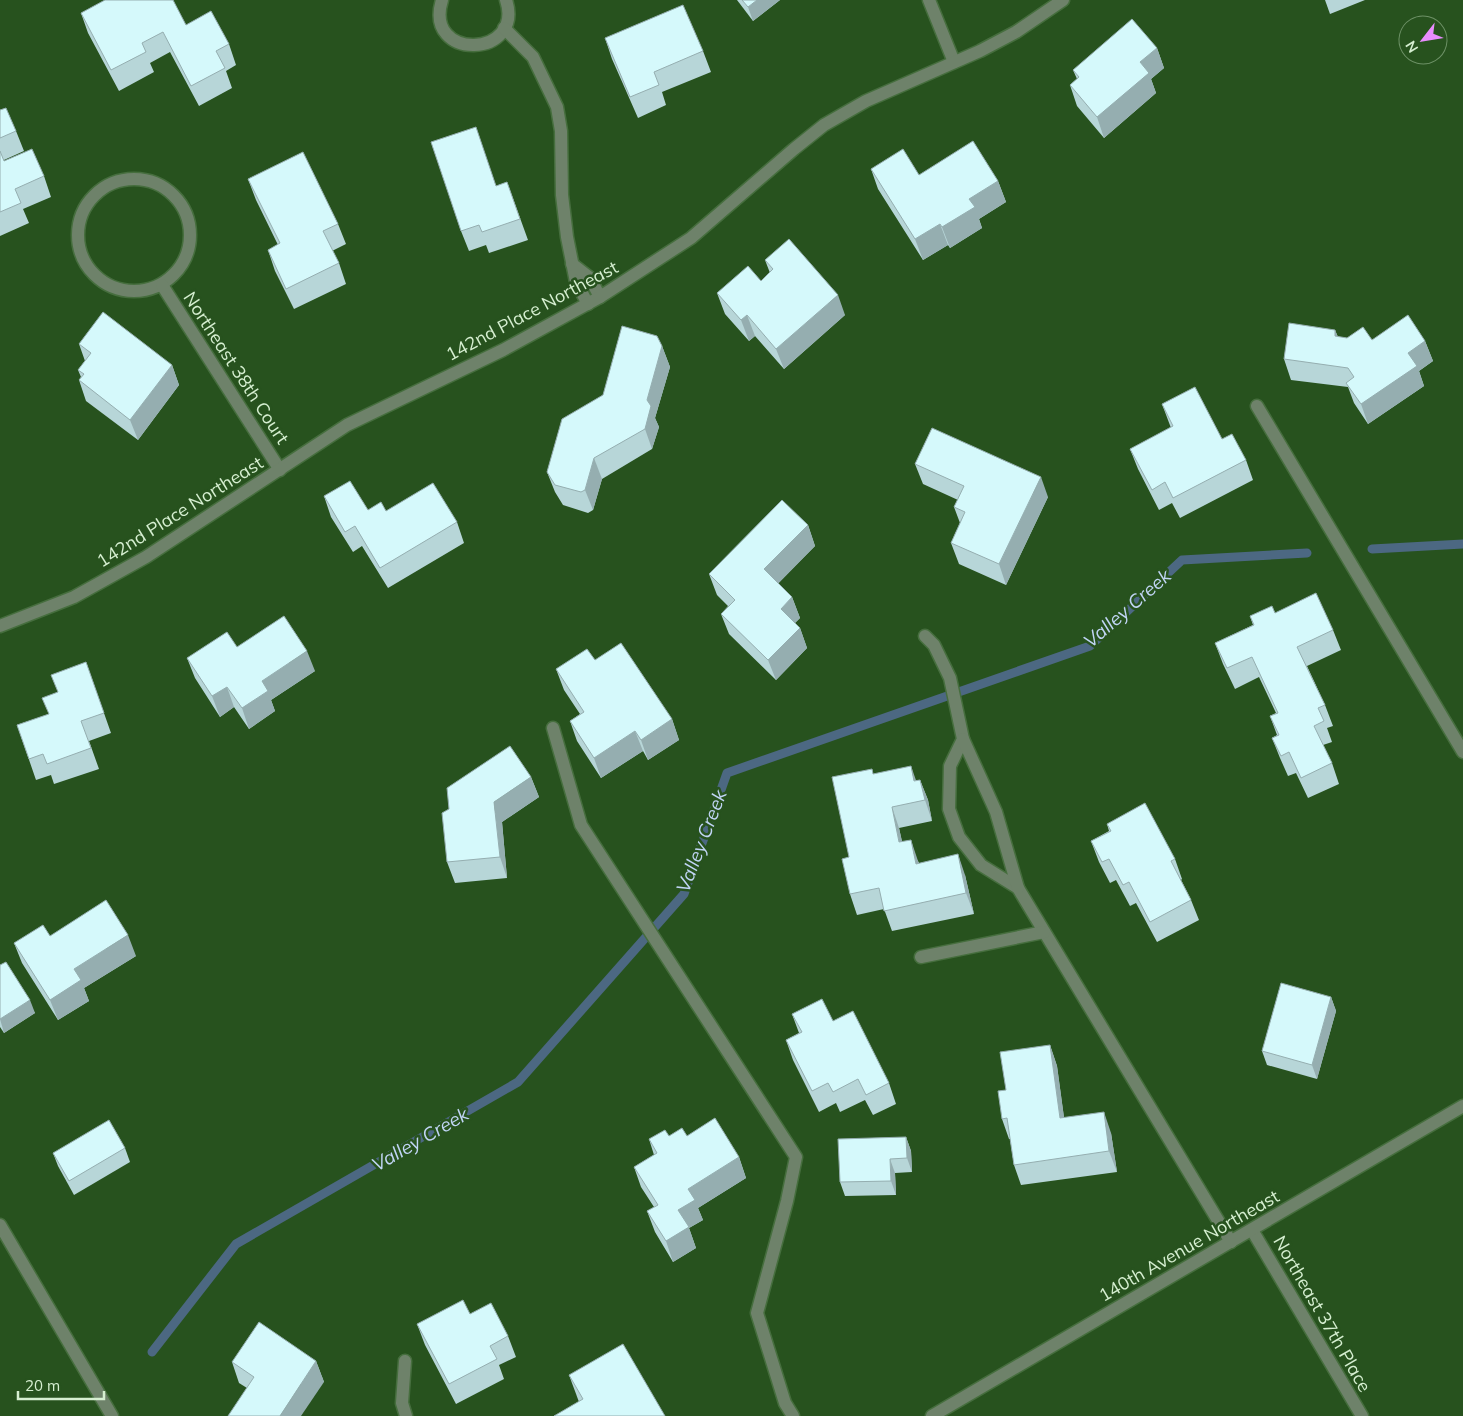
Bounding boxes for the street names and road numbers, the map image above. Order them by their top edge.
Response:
street label: 142nd Place Northeast [442,255,622,366]
street label: Northeast 38th Court [179,287,294,448]
street label: 142nd Place Northeast [92,451,267,572]
street label: 140th Avenue Northeast [1094,1184,1283,1307]
street label: Northeast 37th Place [1268,1232,1377,1396]

